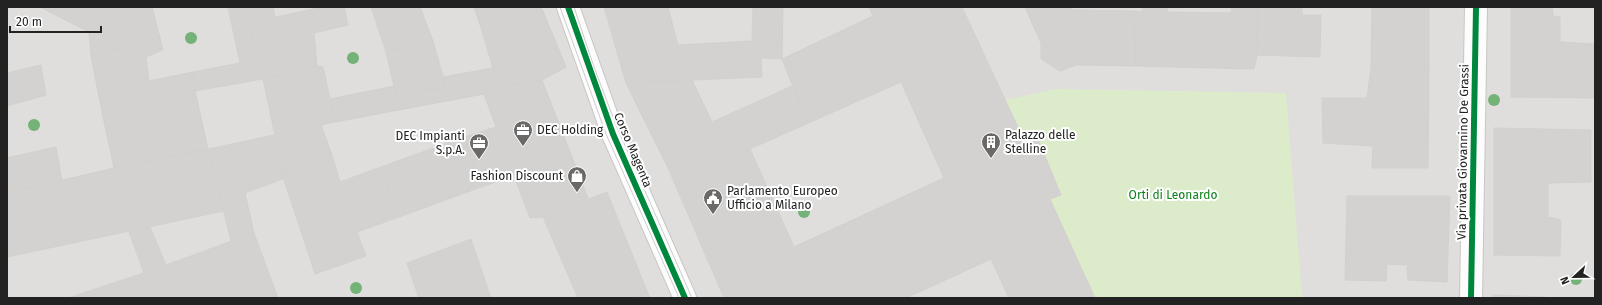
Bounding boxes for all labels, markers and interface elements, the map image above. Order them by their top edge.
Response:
scale bar [10,8,101,34]
text: 20 m [16,15,42,29]
street label: Via privata Giovannino De Grassi [1454,64,1472,240]
street label: Corso Magenta [611,111,655,189]
office icon: DEC Holding [512,119,534,147]
place label: DEC Holding [537,123,604,137]
place label: Palazzo delle Stelline [1005,128,1076,156]
place label: DEC Impianti S.p.A. [395,129,465,157]
building icon: Palazzo delle Stelline [980,131,1002,159]
office icon: DEC Impianti S.p.A. [468,132,490,160]
shop icon: Fashion Discount [566,165,588,193]
place label: Fashion Discount [471,169,564,183]
place label: Parlamento Europeo Ufficio a Milano [727,184,838,212]
public building icon: Parlamento Europeo Ufficio a Milano [702,187,724,215]
park label: Orti di Leonardo [1129,188,1217,202]
north arrow [1554,257,1594,297]
text: N [1558,275,1573,286]

